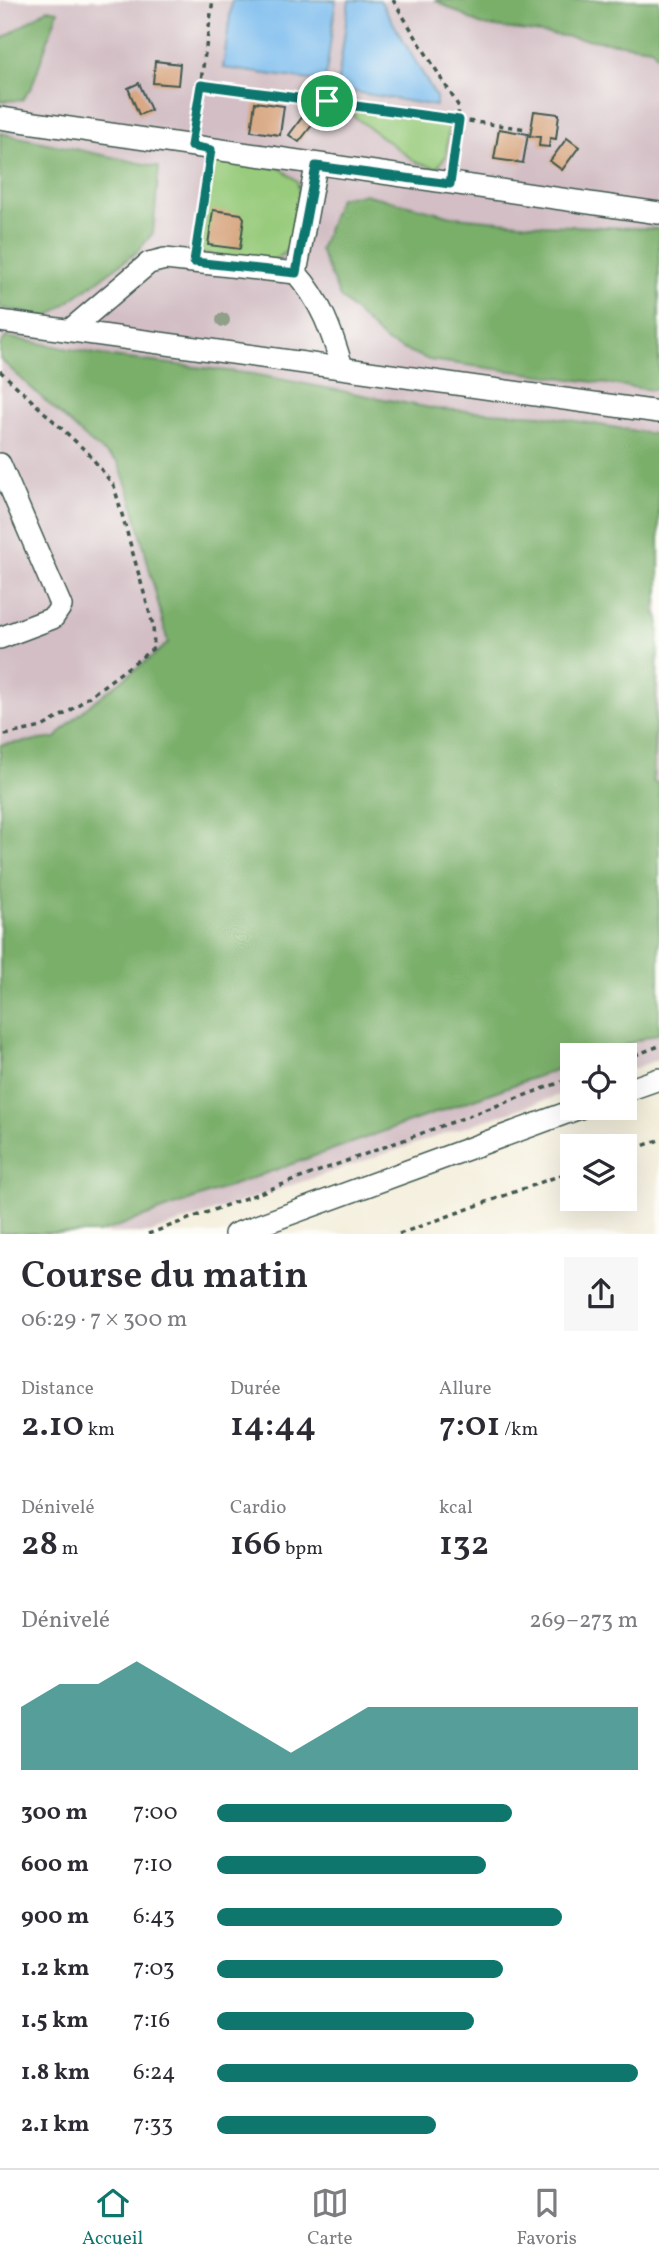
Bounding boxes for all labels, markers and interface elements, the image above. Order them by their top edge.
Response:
pin [297,71,357,131]
icon: arrive [308,82,346,120]
map controls [560,1043,637,1211]
button: locate [560,1043,637,1120]
button: layers [560,1134,637,1211]
text: Course du matin [21,1251,308,1304]
button: share [564,1257,638,1331]
text: 06:29 · 7 × 300 m [21,1304,187,1336]
text: Distance [21,1376,94,1402]
text: Durée [230,1376,281,1402]
text: Allure [439,1376,491,1402]
text: 2.10 [21,1402,84,1450]
text: 14:44 [230,1402,316,1450]
text: 7:01 [439,1402,500,1450]
text: km [84,1417,115,1443]
text: /km [500,1417,538,1443]
text: Dénivelé [21,1495,94,1521]
text: Cardio [230,1495,286,1521]
text: kcal [439,1495,473,1521]
text: 28 [21,1521,58,1569]
text: 166 [230,1521,281,1569]
text: 132 [439,1521,489,1569]
text: m [58,1536,79,1562]
text: bpm [281,1536,323,1562]
text: Dénivelé [21,1605,110,1637]
text: 269–273 m [529,1605,638,1637]
text: 300 m [21,1797,88,1829]
text: 7:00 [133,1797,178,1829]
text: 600 m [21,1849,89,1881]
text: 7:10 [133,1849,172,1881]
text: 900 m [21,1901,89,1933]
text: 6:43 [133,1901,175,1933]
text: 1.2 km [21,1953,90,1985]
text: 7:03 [133,1953,175,1985]
text: 1.5 km [21,2005,88,2037]
text: 7:16 [133,2005,170,2037]
text: 1.8 km [21,2057,90,2089]
text: 6:24 [133,2057,175,2089]
text: 2.1 km [21,2109,90,2141]
text: 7:33 [133,2109,173,2141]
tab: Accueil [82,2184,143,2252]
tab: Carte [307,2184,353,2252]
tab: Favoris [517,2184,577,2252]

